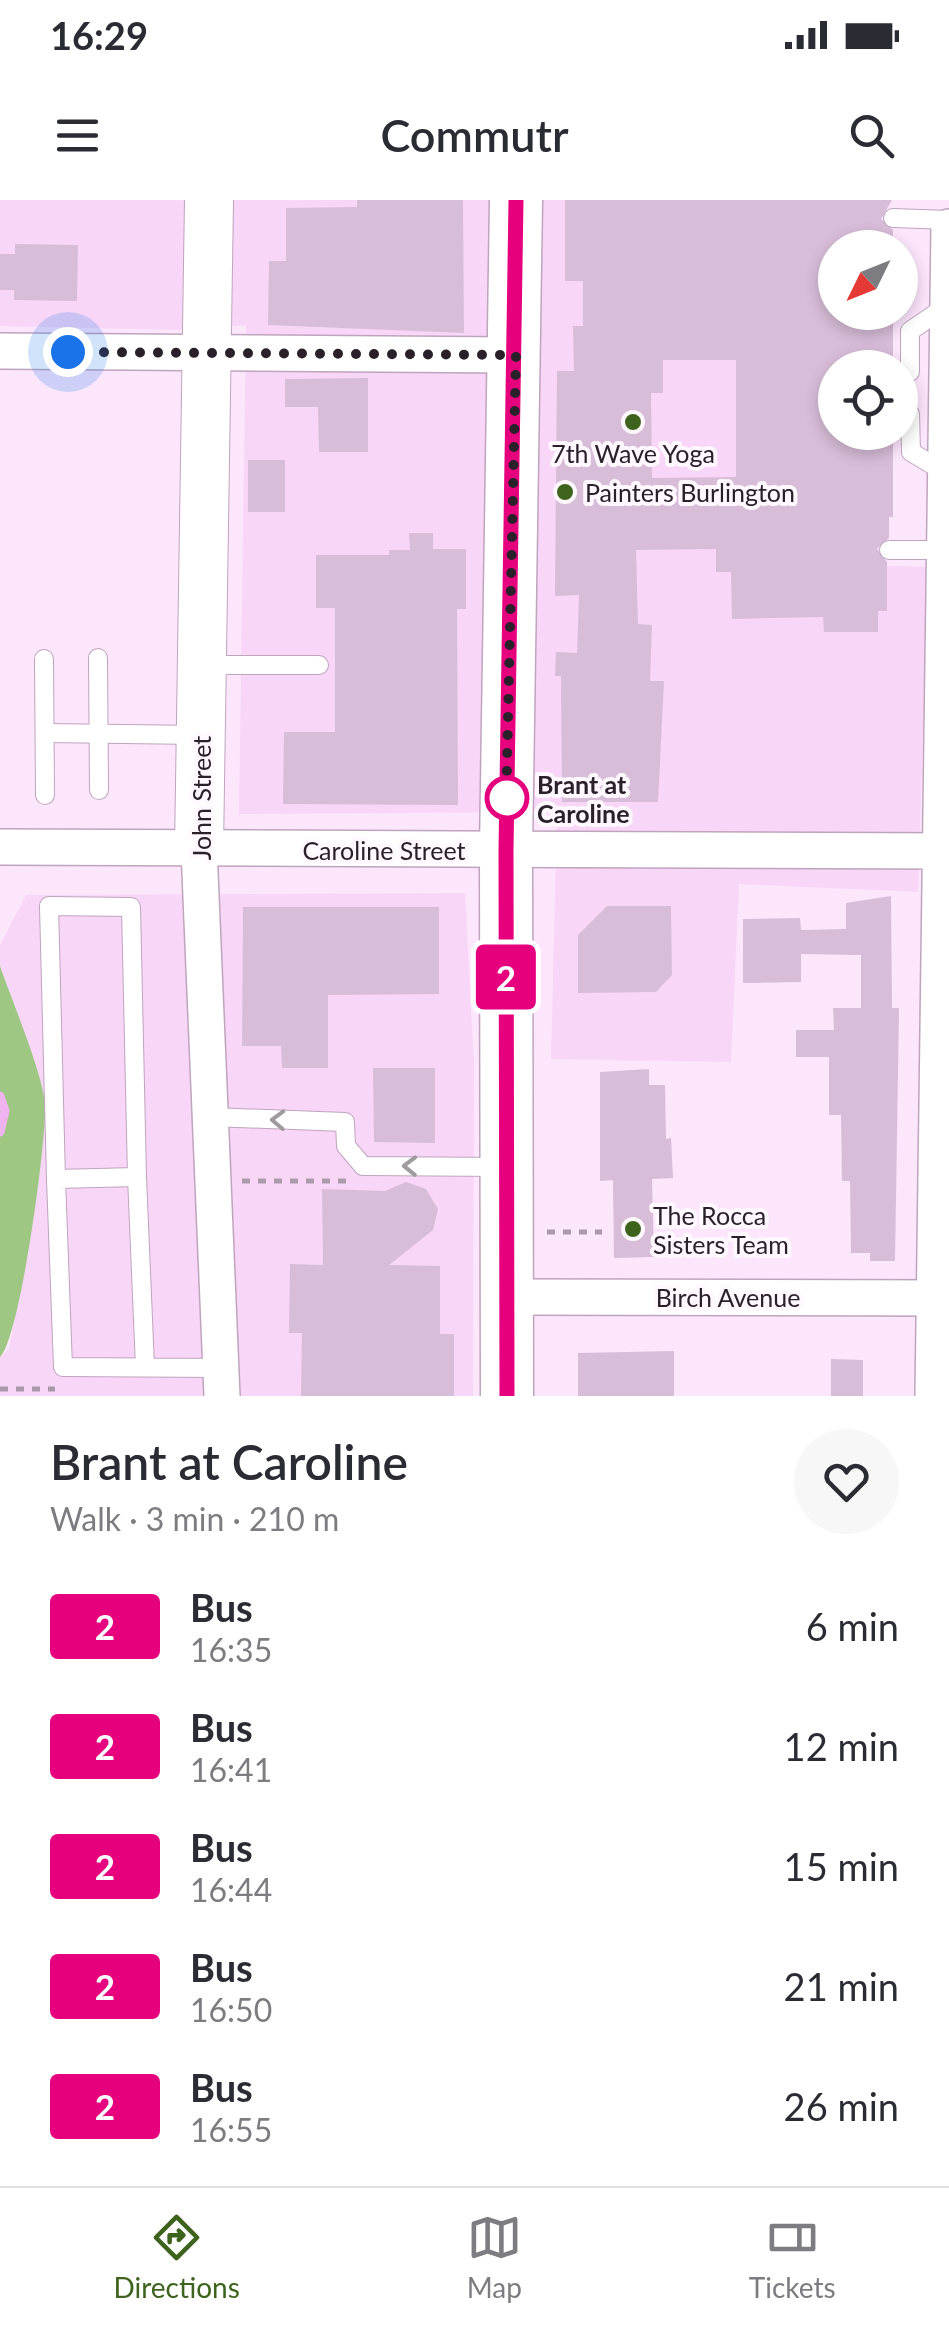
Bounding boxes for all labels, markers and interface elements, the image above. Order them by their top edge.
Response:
text: 16:29 [50,12,148,58]
icon: menu [50,108,105,163]
text: Commutr [380,108,569,162]
icon: search [844,108,899,163]
north arrow [818,230,918,330]
map controls [818,230,918,450]
your location [43,327,93,377]
button: locate [818,350,918,450]
marker: 7th Wave Yoga [622,411,644,433]
place label: 7th Wave Yoga [551,438,715,468]
place label: Painters Burlington [585,477,795,507]
marker: Painters Burlington [554,481,576,503]
street label: John Street [186,736,216,860]
place label: Brant at Caroline [537,769,630,828]
marker: Brant at Caroline [486,777,528,819]
street label: Caroline Street [302,835,466,865]
line badge: 2 [474,944,538,1010]
text: 2 [496,956,516,998]
one-way arrow [270,1109,286,1130]
one-way arrow [401,1155,416,1177]
place label: The Rocca Sisters Team [653,1200,789,1259]
marker: The Rocca Sisters Team [622,1218,644,1240]
street label: Birch Avenue [656,1282,800,1312]
button: heart [794,1429,899,1534]
text: Brant at Caroline [50,1433,408,1490]
text: Walk · 3 min · 210 m [50,1499,339,1538]
text: Bus [190,1584,253,1630]
text: 6 min [806,1603,899,1649]
text: 2 [95,1605,115,1647]
text: 16:35 [190,1630,272,1669]
text: Bus [190,1704,253,1750]
text: 12 min [784,1723,899,1769]
text: 2 [95,1725,115,1767]
text: 16:41 [190,1750,272,1789]
text: Bus [190,1824,253,1870]
text: 15 min [784,1843,899,1889]
text: 2 [95,1845,115,1887]
text: 16:44 [190,1870,272,1909]
text: Bus [190,1944,253,1990]
text: 21 min [784,1963,899,2009]
text: 2 [95,1965,115,2007]
text: 16:50 [190,1990,272,2029]
text: Bus [190,2064,253,2110]
text: 26 min [784,2083,899,2129]
text: 2 [95,2085,115,2127]
text: 16:55 [190,2110,272,2149]
tab: Directions [113,2210,240,2304]
tab: Map [467,2210,522,2304]
tab: Tickets [749,2210,836,2304]

